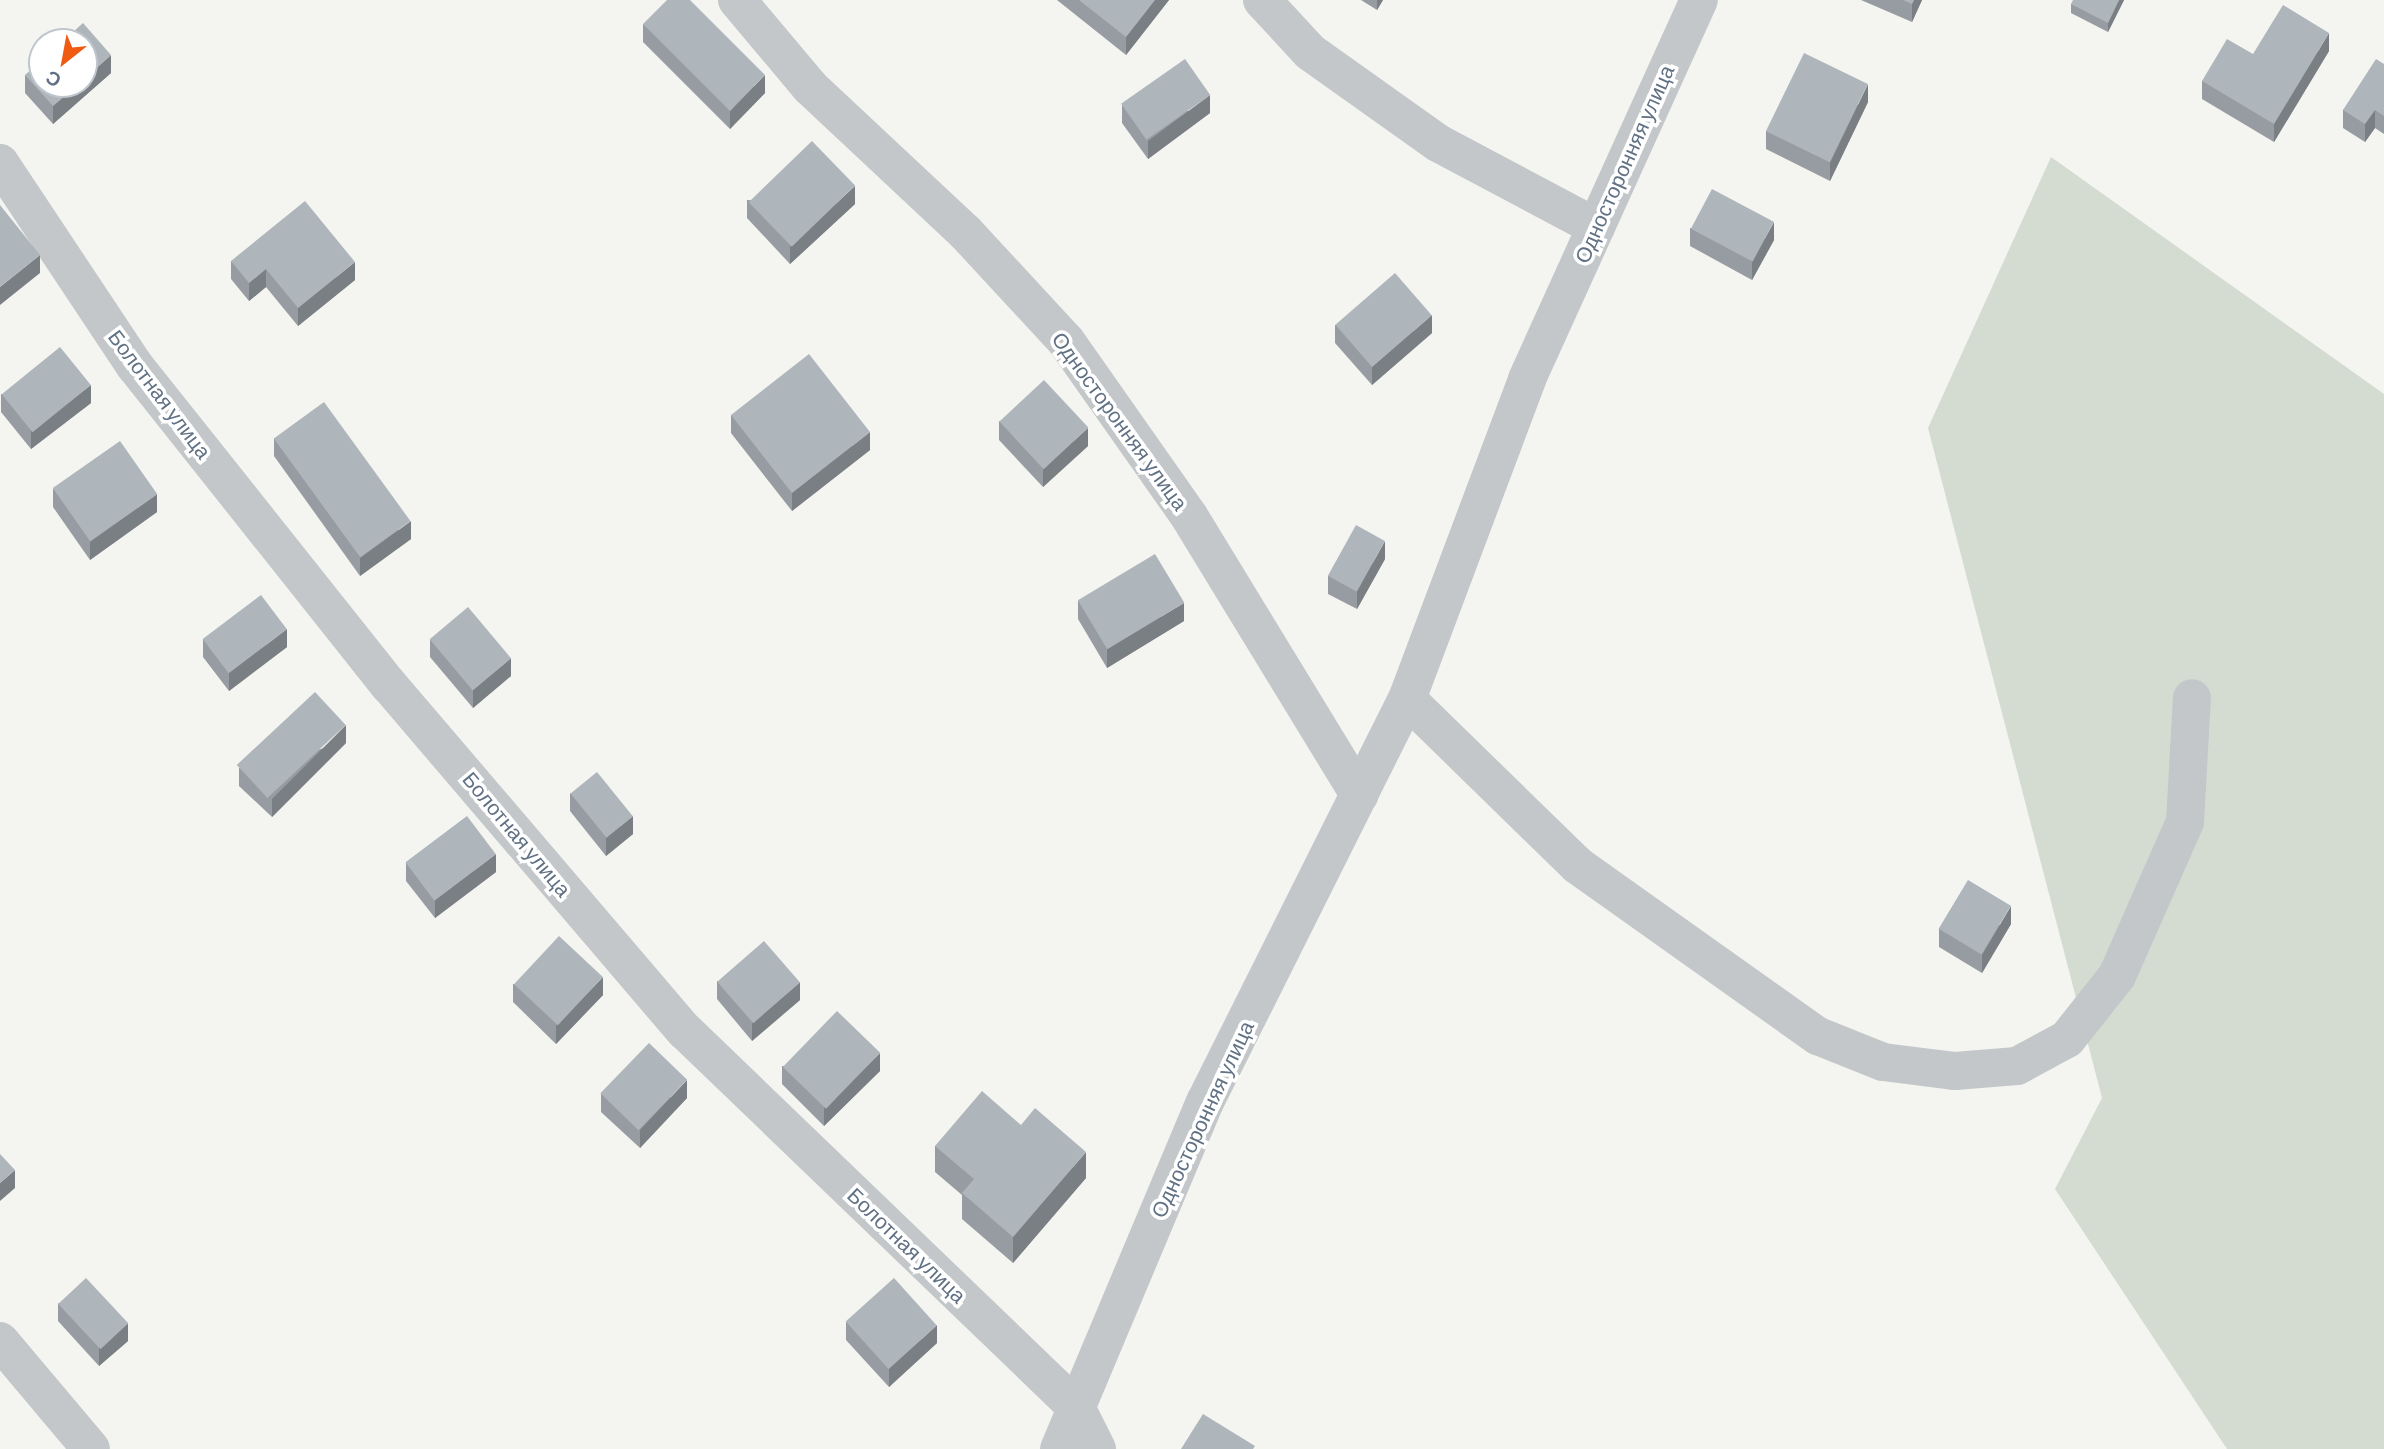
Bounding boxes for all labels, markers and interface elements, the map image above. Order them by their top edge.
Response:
north arrow [28,28,98,98]
street label: Односторонняя улица [1569,61,1679,267]
text: С [41,66,65,93]
street label: Болотная улица [103,325,217,463]
street label: Односторонняя улица [1047,327,1193,515]
street label: Болотная улица [458,767,576,901]
street label: Односторонняя улица [1145,1017,1259,1221]
street label: Болотная улица [843,1182,971,1308]

